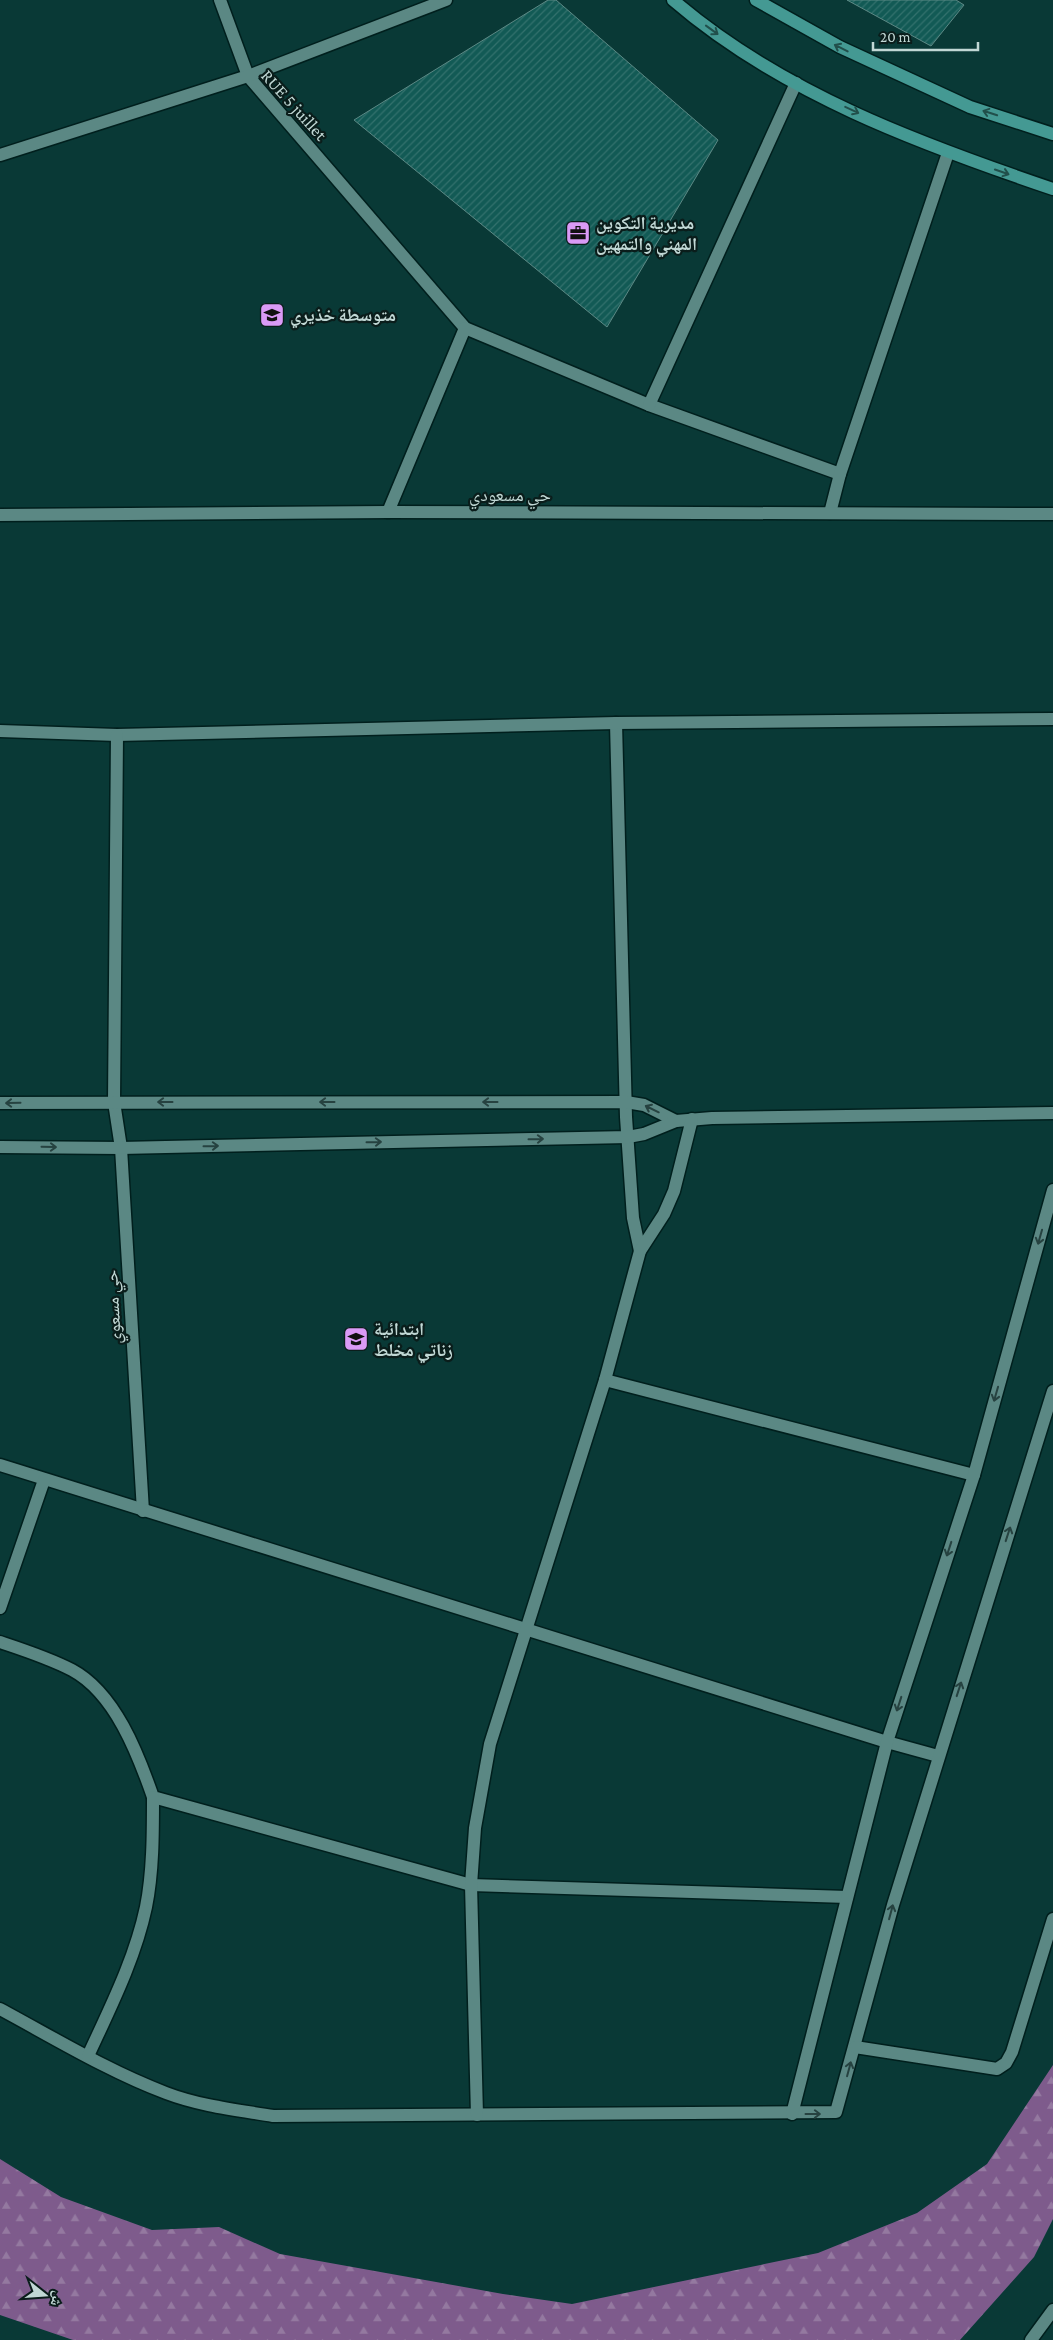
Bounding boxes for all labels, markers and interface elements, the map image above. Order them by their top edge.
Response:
scale bar [873,20,978,52]
one-way arrow [705,25,719,35]
text: 20 m [880,29,911,45]
one-way arrow [834,43,849,53]
street label: RUE 5 juillet [256,65,332,146]
one-way arrow [844,106,859,116]
one-way arrow [982,108,998,118]
one-way arrow [994,168,1010,177]
place label: مديرية التكوين المهني والتمهين [596,213,697,258]
office icon: مديرية التكوين المهني والتمهين [565,220,591,246]
school or university icon: متوسطة خذيري [259,302,285,328]
place label: متوسطة خذيري [290,305,396,329]
street label: حي مسعودي [469,485,551,510]
one-way arrow [157,1097,173,1107]
one-way arrow [319,1097,336,1107]
one-way arrow [482,1097,498,1107]
one-way arrow [5,1098,22,1108]
one-way arrow [645,1104,660,1113]
one-way arrow [528,1134,544,1144]
one-way arrow [365,1137,381,1147]
one-way arrow [202,1141,219,1151]
one-way arrow [40,1142,56,1152]
one-way arrow [1035,1229,1044,1245]
street label: حي مسعوي [101,1269,129,1345]
place label: ابتدائية زناتي مخلط [374,1319,453,1364]
school or university icon: ابتدائية زناتي مخلط [343,1326,369,1352]
one-way arrow [991,1385,1001,1401]
one-way arrow [1003,1527,1013,1543]
one-way arrow [944,1541,954,1557]
one-way arrow [954,1682,964,1698]
one-way arrow [894,1696,904,1712]
one-way arrow [887,1904,896,1920]
one-way arrow [845,2061,854,2077]
one-way arrow [804,2109,820,2118]
north arrow [20,2270,70,2320]
text: ش [47,2289,67,2308]

